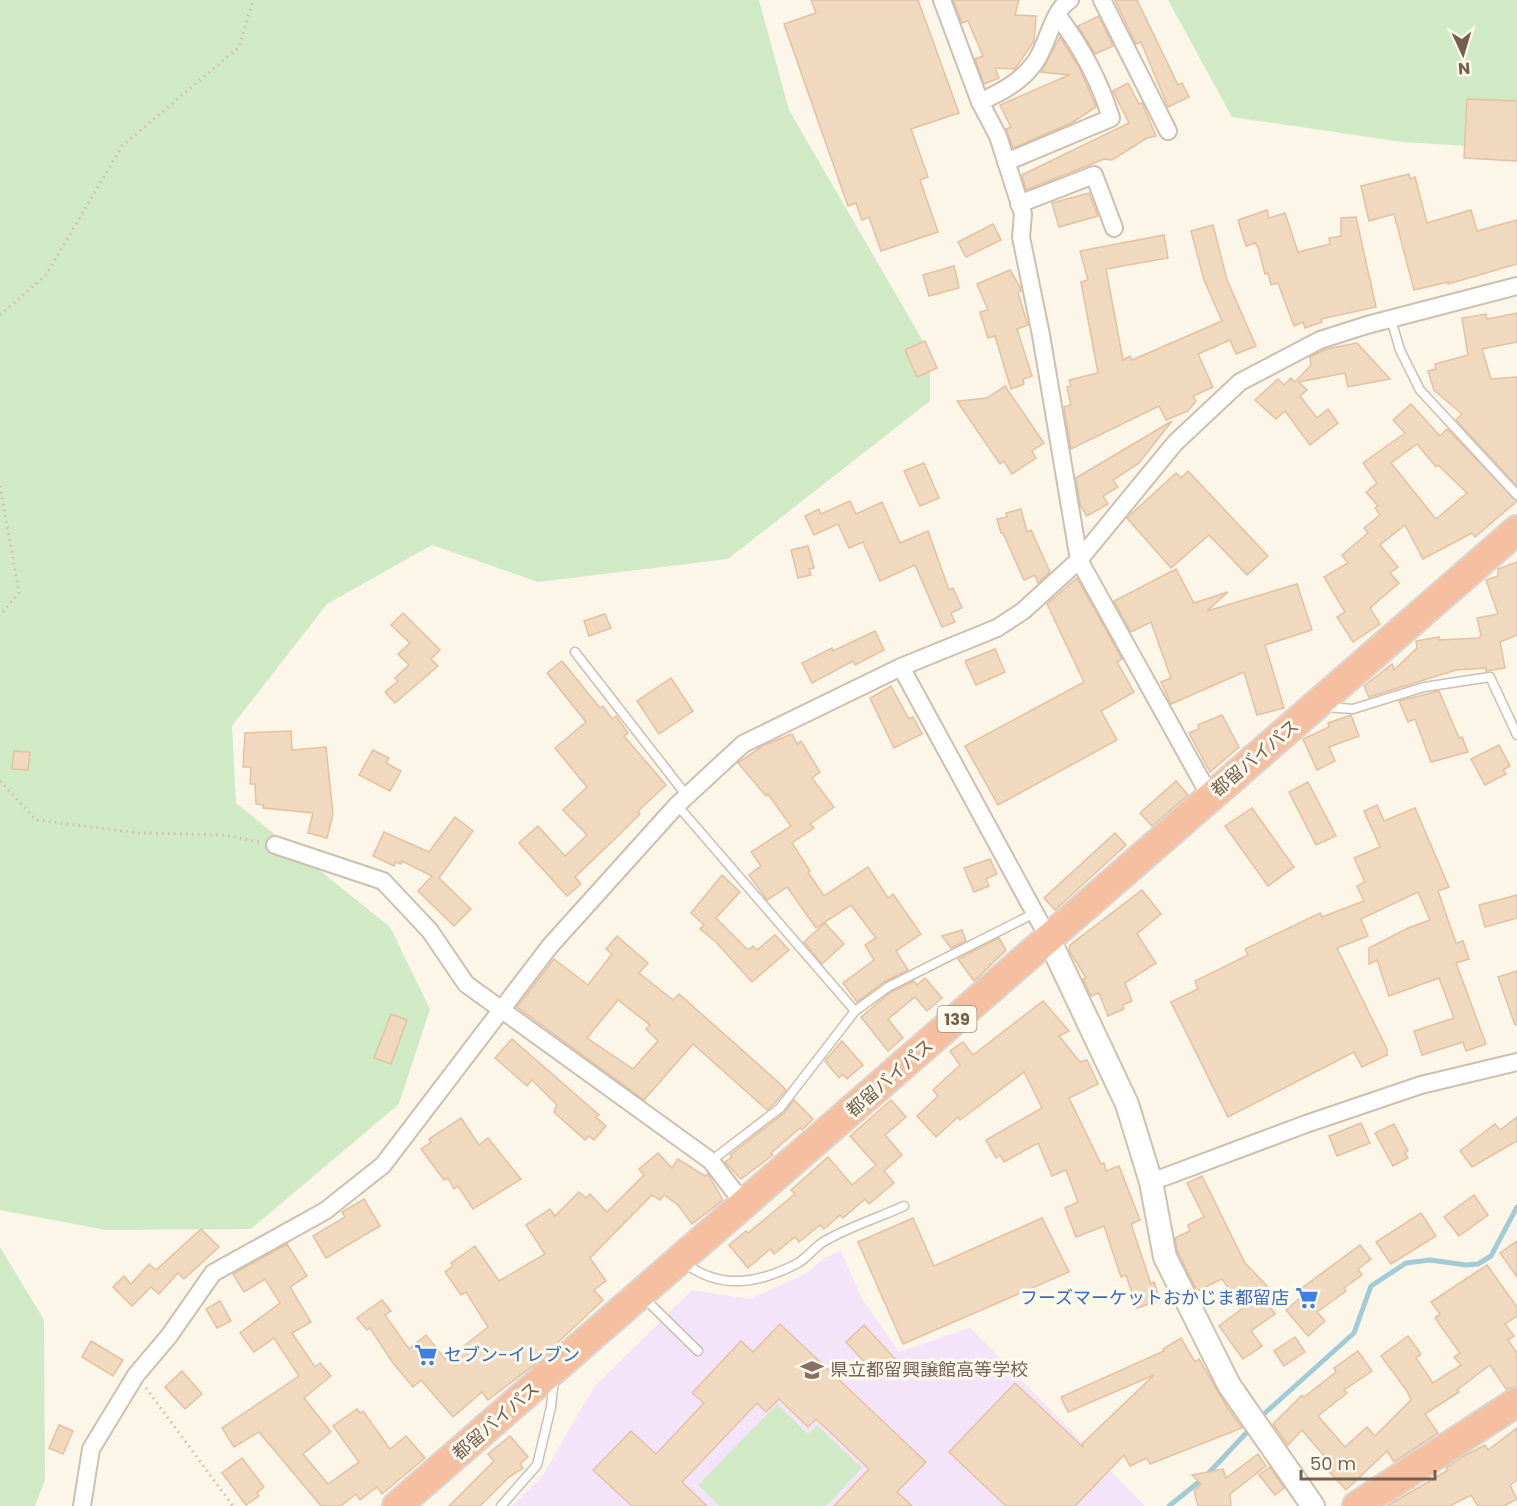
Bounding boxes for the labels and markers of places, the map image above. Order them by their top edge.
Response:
place label: フーズマーケットおかじま都留店 [1020,1285,1289,1310]
supermarket icon: フーズマーケットおかじま都留店 [1294,1285,1320,1311]
supermarket icon: セブン-イレブン [413,1342,439,1368]
place label: セブン-イレブン [444,1342,580,1367]
school or university icon: 県立都留興譲館高等学校 [799,1357,825,1383]
place label: 県立都留興譲館高等学校 [830,1357,1028,1382]

